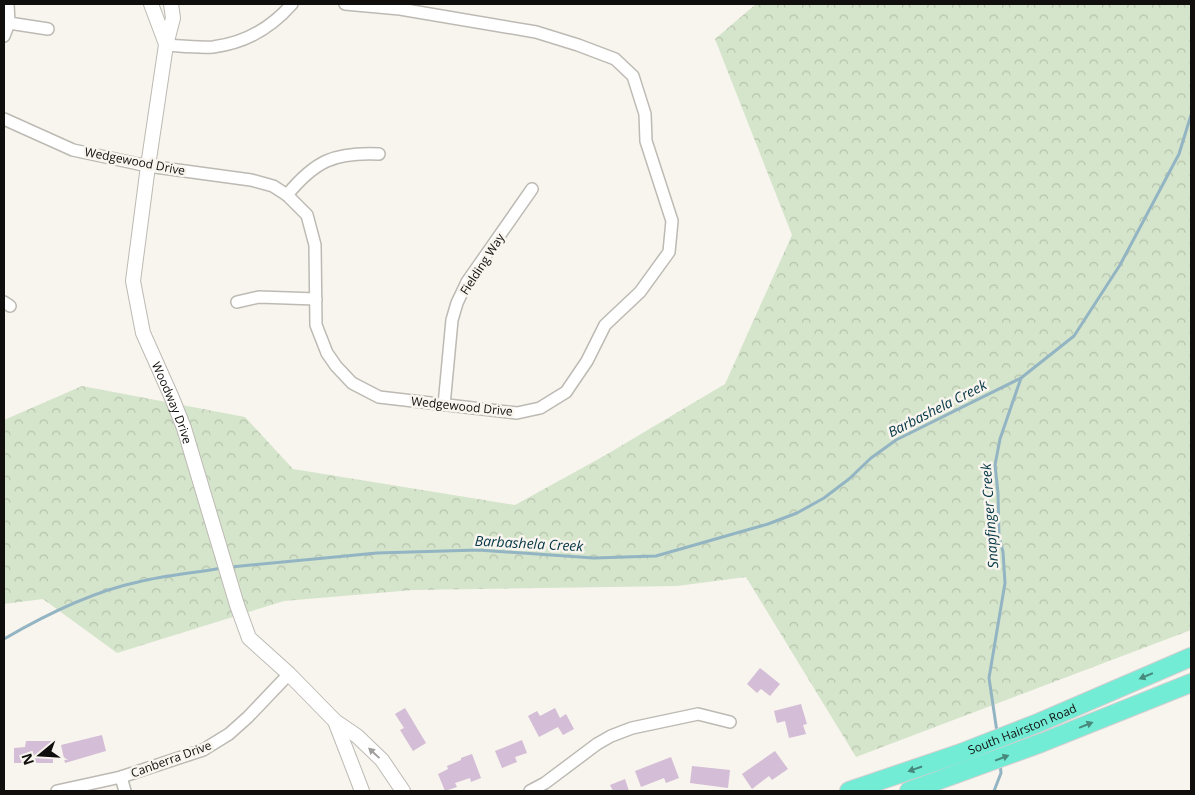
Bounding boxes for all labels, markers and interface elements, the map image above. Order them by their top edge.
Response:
street label: Wedgewood Drive [83,143,187,179]
street label: Fielding Way [456,229,509,298]
street label: Woodway Drive [148,359,197,446]
water label: Barbashela Creek [884,374,991,441]
street label: Wedgewood Drive [410,392,514,420]
water label: Snapfinger Creek [976,462,1002,569]
water label: Barbashela Creek [474,531,585,555]
one-way arrow [1139,673,1154,681]
street label: South Hairston Road [965,699,1079,758]
one-way arrow [1079,721,1094,729]
north arrow [15,730,65,780]
street label: Canberra Drive [128,736,214,781]
one-way arrow [368,747,380,759]
text: N [16,751,38,768]
one-way arrow [995,754,1010,761]
one-way arrow [907,765,922,773]

